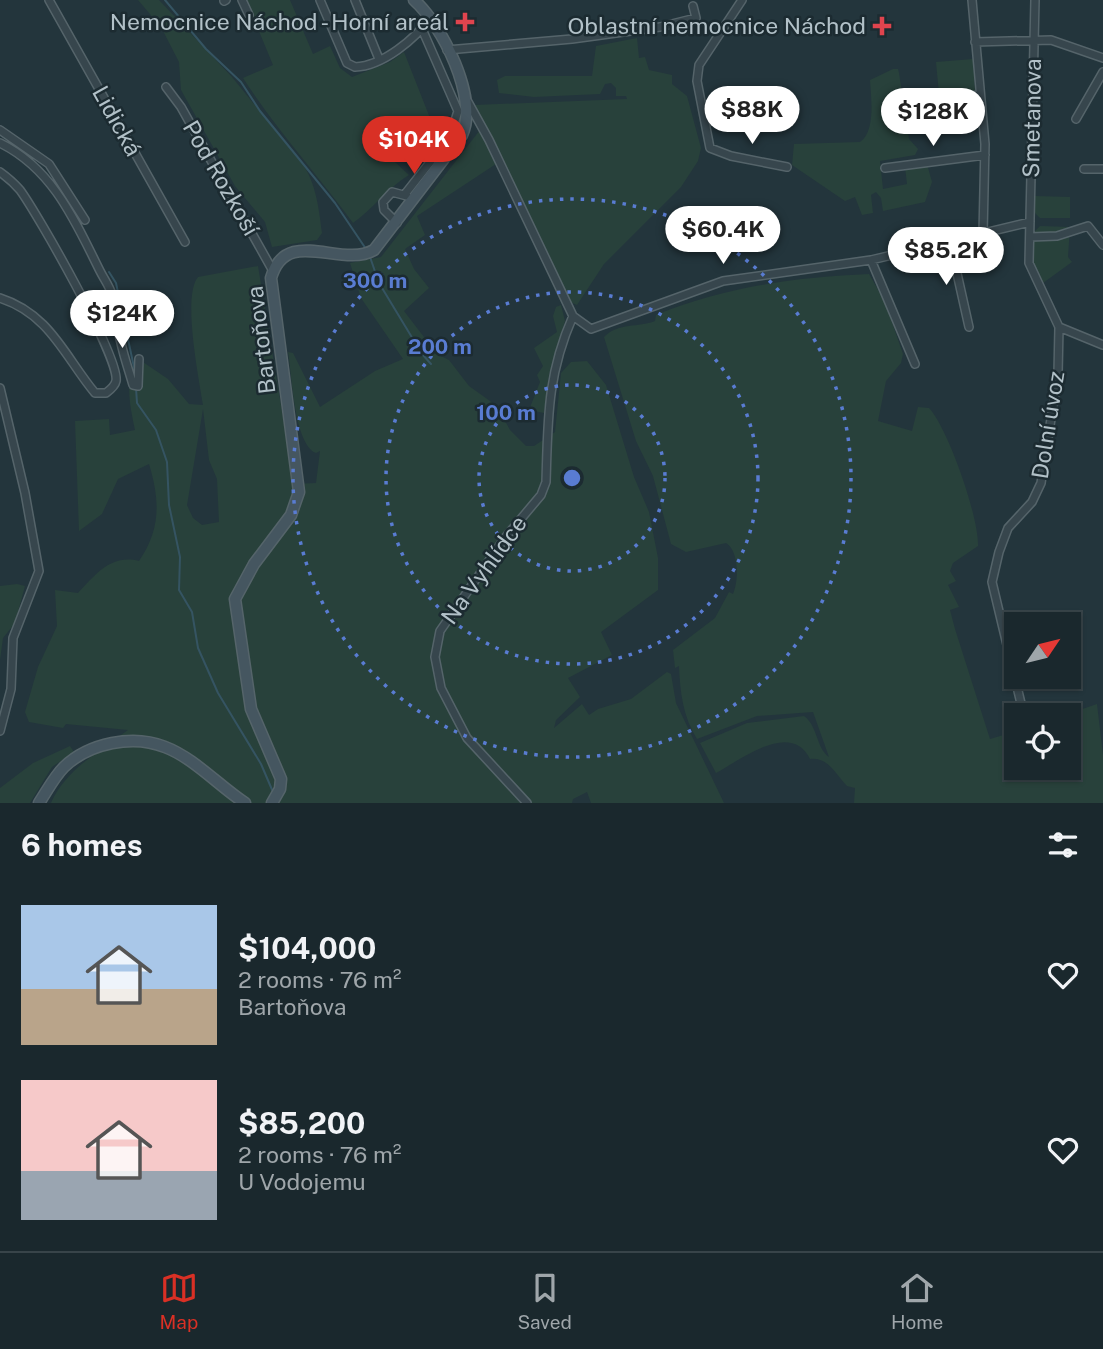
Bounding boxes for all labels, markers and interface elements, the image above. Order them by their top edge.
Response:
place label: Nemocnice Náchod - Horní areál [110,8,449,35]
marker: Nemocnice Náchod - Horní areál [455,12,475,32]
place label: Oblastní nemocnice Náchod [568,12,866,39]
marker: Oblastní nemocnice Náchod [872,16,892,36]
street label: Smetanova [1017,58,1046,178]
street label: Lidická [87,81,148,161]
pin: $88K [711,86,793,146]
pin: $128K [884,88,982,148]
text: $88K [721,95,783,122]
text: $128K [897,97,969,124]
street label: Pod Rozkoší [178,115,265,240]
pin: $104K [365,116,463,176]
text: $104K [378,125,450,152]
pin: $60.4K [666,206,780,266]
text: $60.4K [681,215,765,242]
pin: $85.2K [889,228,1003,287]
text: $85.2K [904,236,988,263]
text: 300 m [343,268,407,293]
street label: Bartoňova [240,285,281,396]
pin: $124K [73,290,171,350]
text: $124K [86,299,158,326]
text: 200 m [408,334,472,359]
street label: Dolní úvoz [1026,369,1069,481]
text: 100 m [476,400,536,425]
centre of rings [560,466,584,490]
street label: Na Vyhlídce [435,510,532,629]
north arrow [1004,612,1082,690]
map controls [1004,612,1081,780]
button: locate [1004,703,1081,780]
icon: filters [1044,826,1082,864]
text: 6 homes [21,827,143,863]
text: $104,000 [238,930,376,966]
icon: home [77,933,161,1017]
icon: heart [1044,956,1082,994]
text: 2 rooms · 76 m² [238,966,401,993]
text: Bartoňova [238,993,347,1020]
text: $85,200 [238,1105,365,1141]
icon: home [77,1108,161,1192]
icon: heart [1044,1131,1082,1169]
text: 2 rooms · 76 m² [238,1141,401,1168]
text: U Vodojemu [238,1168,366,1195]
tab: Map [160,1269,198,1333]
tab: Saved [517,1269,572,1333]
tab: Home [891,1269,943,1333]

